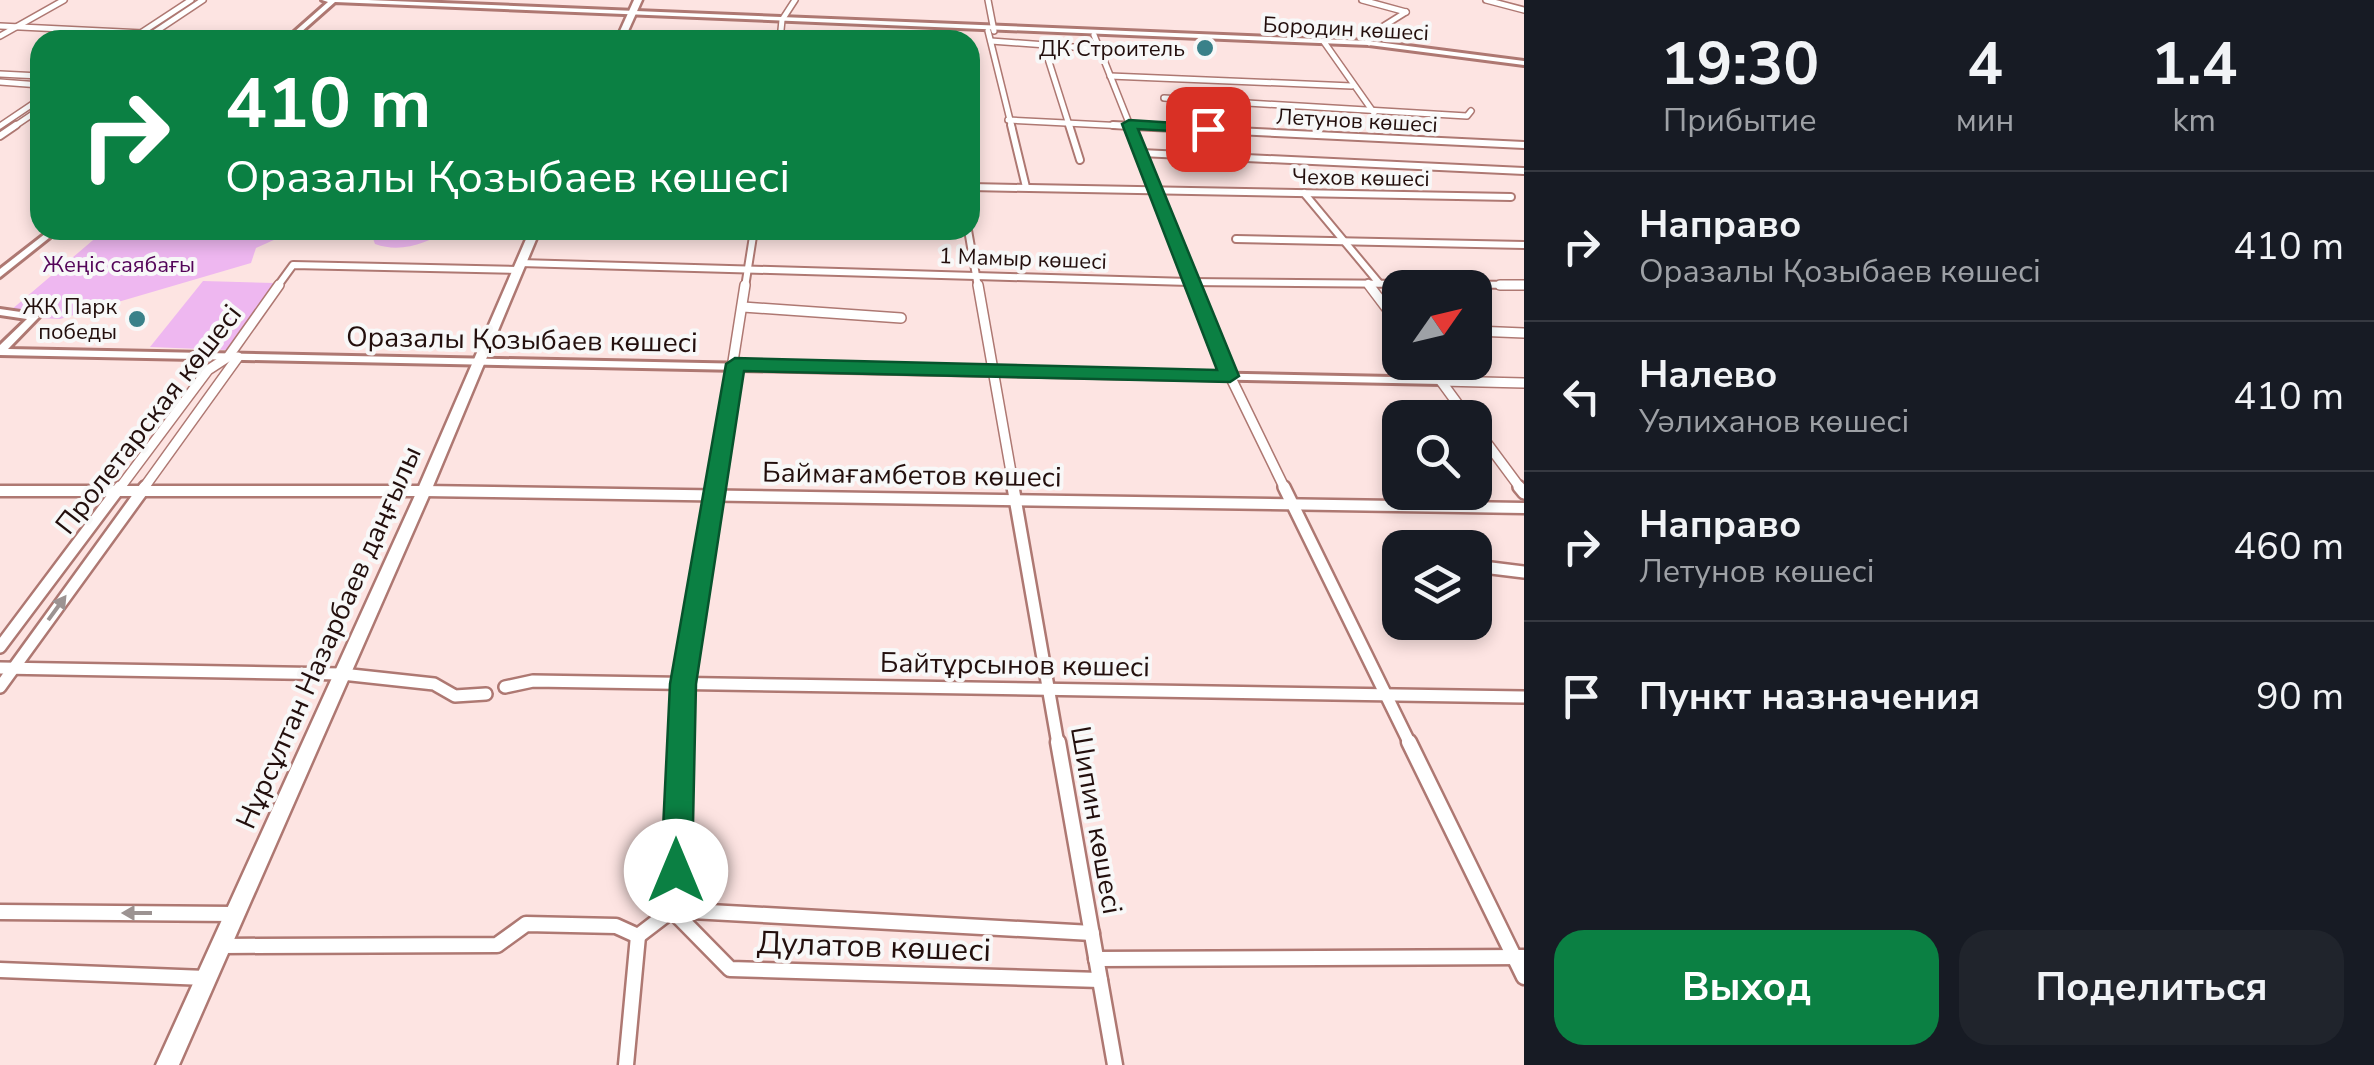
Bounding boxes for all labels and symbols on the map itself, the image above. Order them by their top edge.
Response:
street label: Бородин көшесі [1262,10,1430,48]
place label: ДК Строитель [1039,34,1185,64]
marker: ДК Строитель [1194,37,1216,59]
pin [1166,87,1251,172]
street label: Летунов көшесі [1275,102,1439,140]
street label: Чехов көшесі [1292,162,1430,194]
street label: 1 Мамыр көшесі [938,241,1107,277]
park label: Жеңіс саябағы [43,250,195,280]
north arrow [1382,270,1492,380]
place label: ЖК Парк победы [23,292,117,347]
street label: Пролетарская көшесі [47,297,251,543]
marker: ЖК Парк победы [126,308,148,330]
street label: Оразалы Қозыбаев көшесі [346,318,698,362]
street label: Нұрсұлтан Назарбаев даңғылы [227,440,431,835]
street label: Баймағамбетов көшесі [762,453,1062,497]
one-way arrow [47,595,66,621]
street label: Байтұрсынов көшесі [880,644,1150,686]
street label: Шипин көшесі [1061,723,1131,917]
position arrow [624,819,728,923]
one-way arrow [120,905,152,921]
street label: Дулатов көшесі [756,921,992,972]

